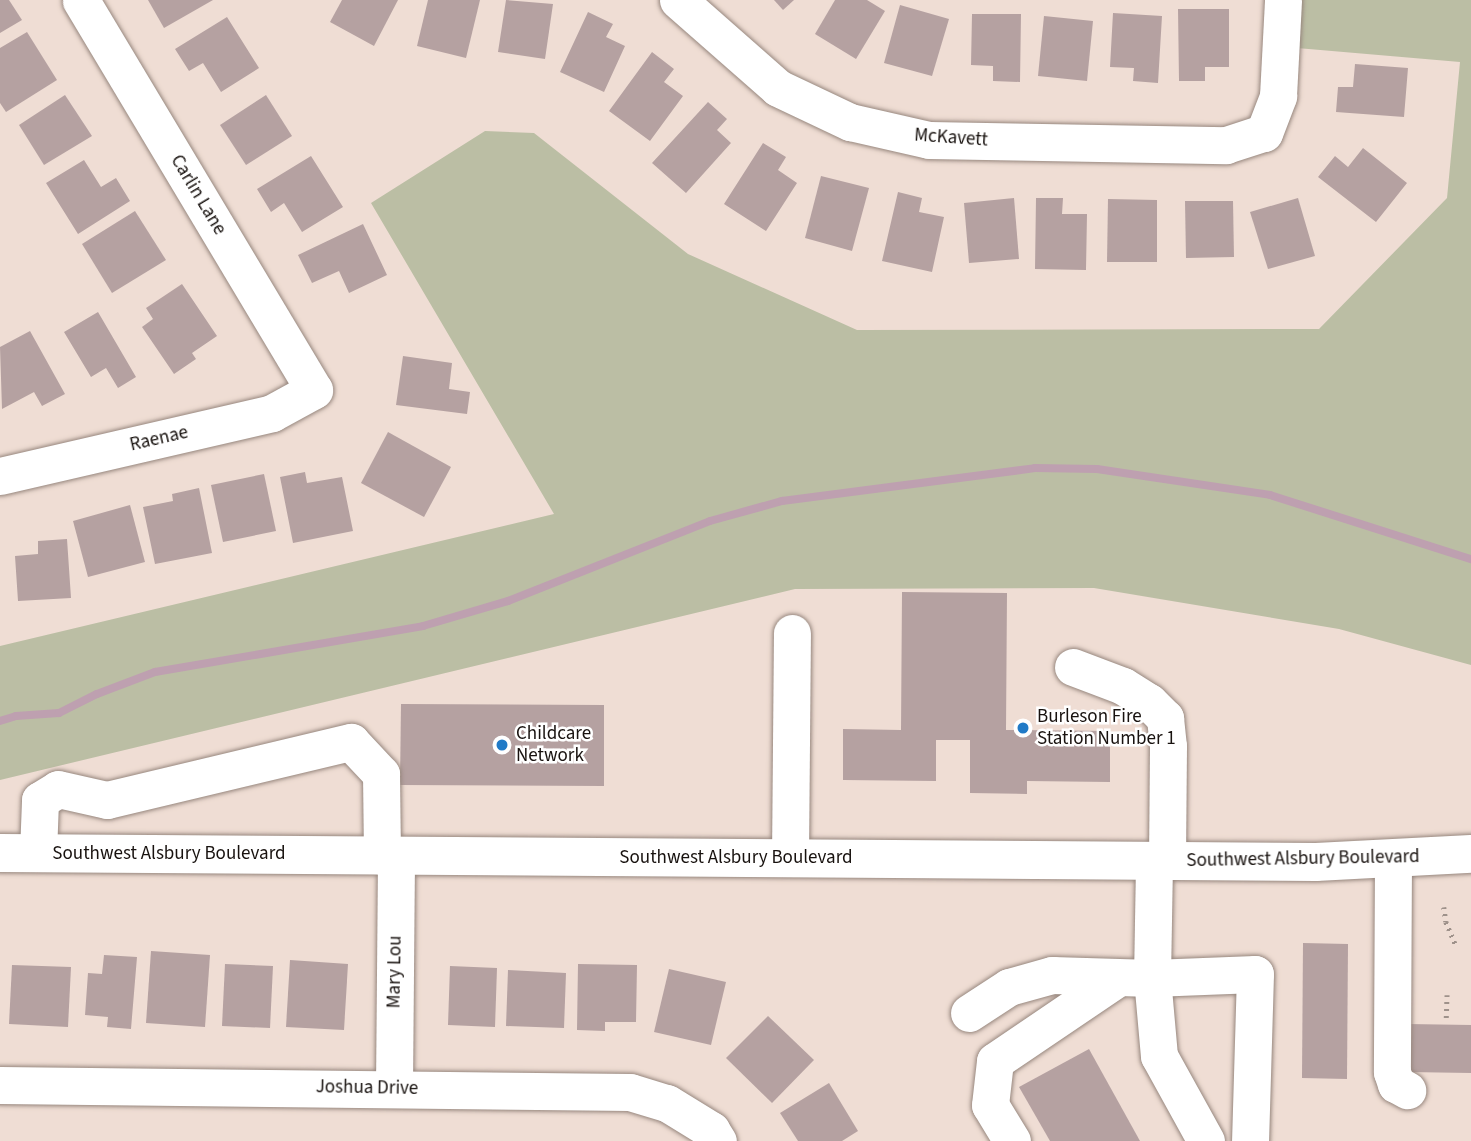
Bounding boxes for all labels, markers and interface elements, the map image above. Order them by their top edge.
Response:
street label: McKavett [914,124,988,152]
street label: Carlin Lane [165,151,231,239]
street label: Raenae [128,421,190,457]
place label: Burleson Fire Station Number 1 [1037,706,1176,750]
marker: Burleson Fire Station Number 1 [1015,720,1031,736]
place label: Childcare Network [516,723,591,767]
marker: Childcare Network [494,737,510,753]
street label: Southwest Alsbury Boulevard [52,843,286,865]
street label: Southwest Alsbury Boulevard [1186,846,1420,872]
street label: Southwest Alsbury Boulevard [619,847,853,869]
street label: Mary Lou [383,935,407,1009]
street label: Joshua Drive [316,1076,418,1100]

